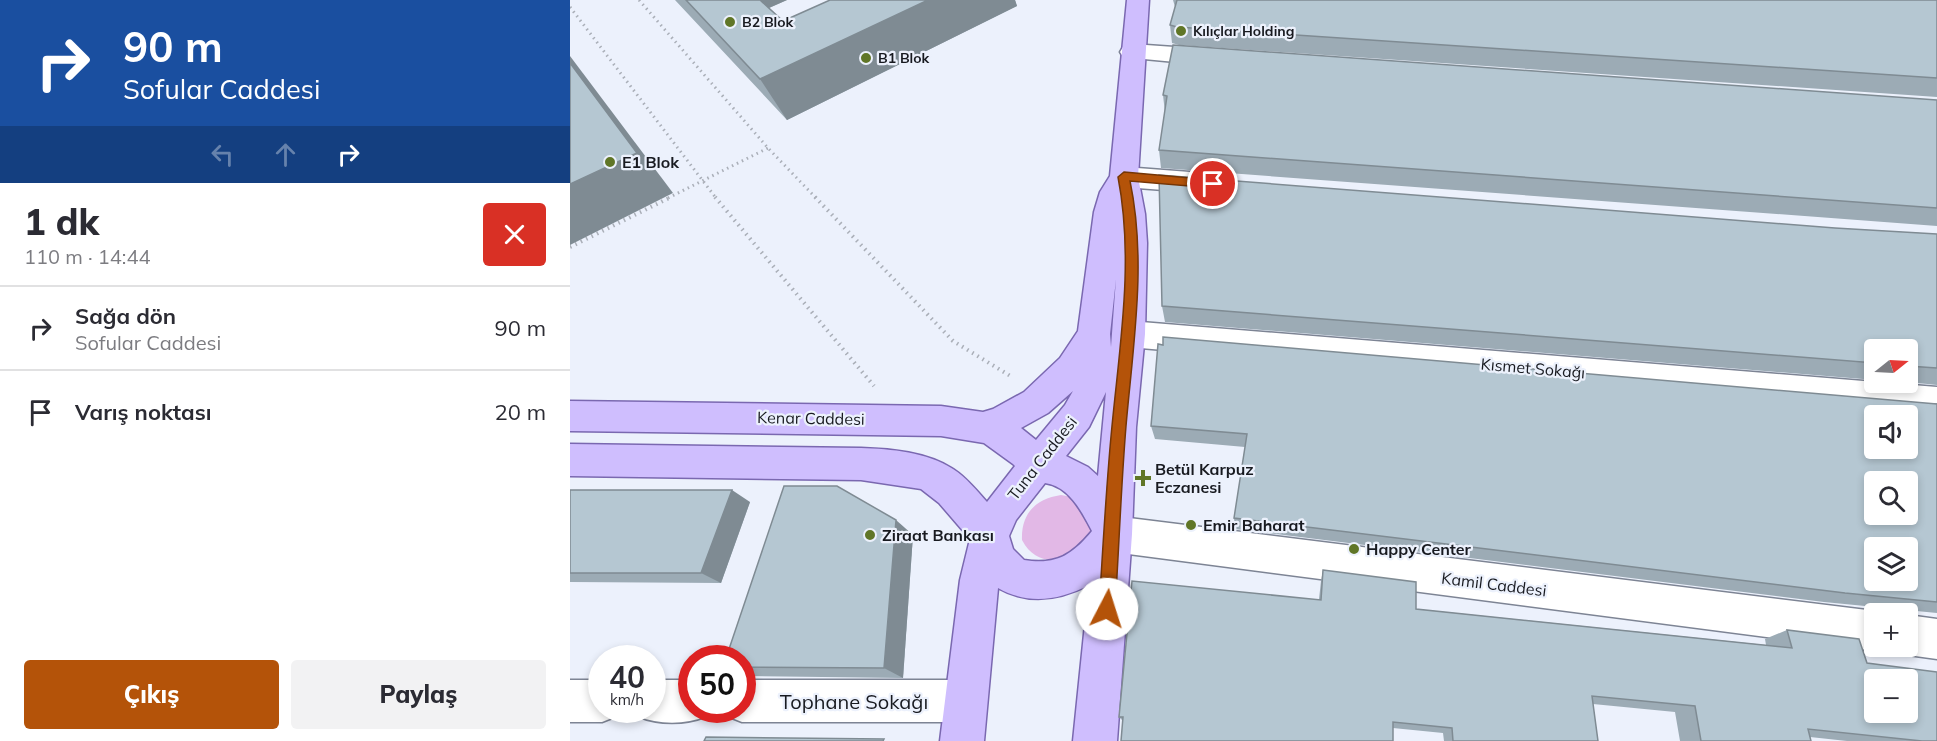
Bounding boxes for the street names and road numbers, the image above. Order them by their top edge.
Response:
street label: Kısmet Sokağı [1480,353,1586,383]
street label: Kenar Caddesi [757,407,865,429]
street label: Tuna Caddesi [1003,412,1081,504]
street label: Kamil Caddesi [1440,568,1548,600]
street label: Tophane Sokağı [780,689,928,714]

